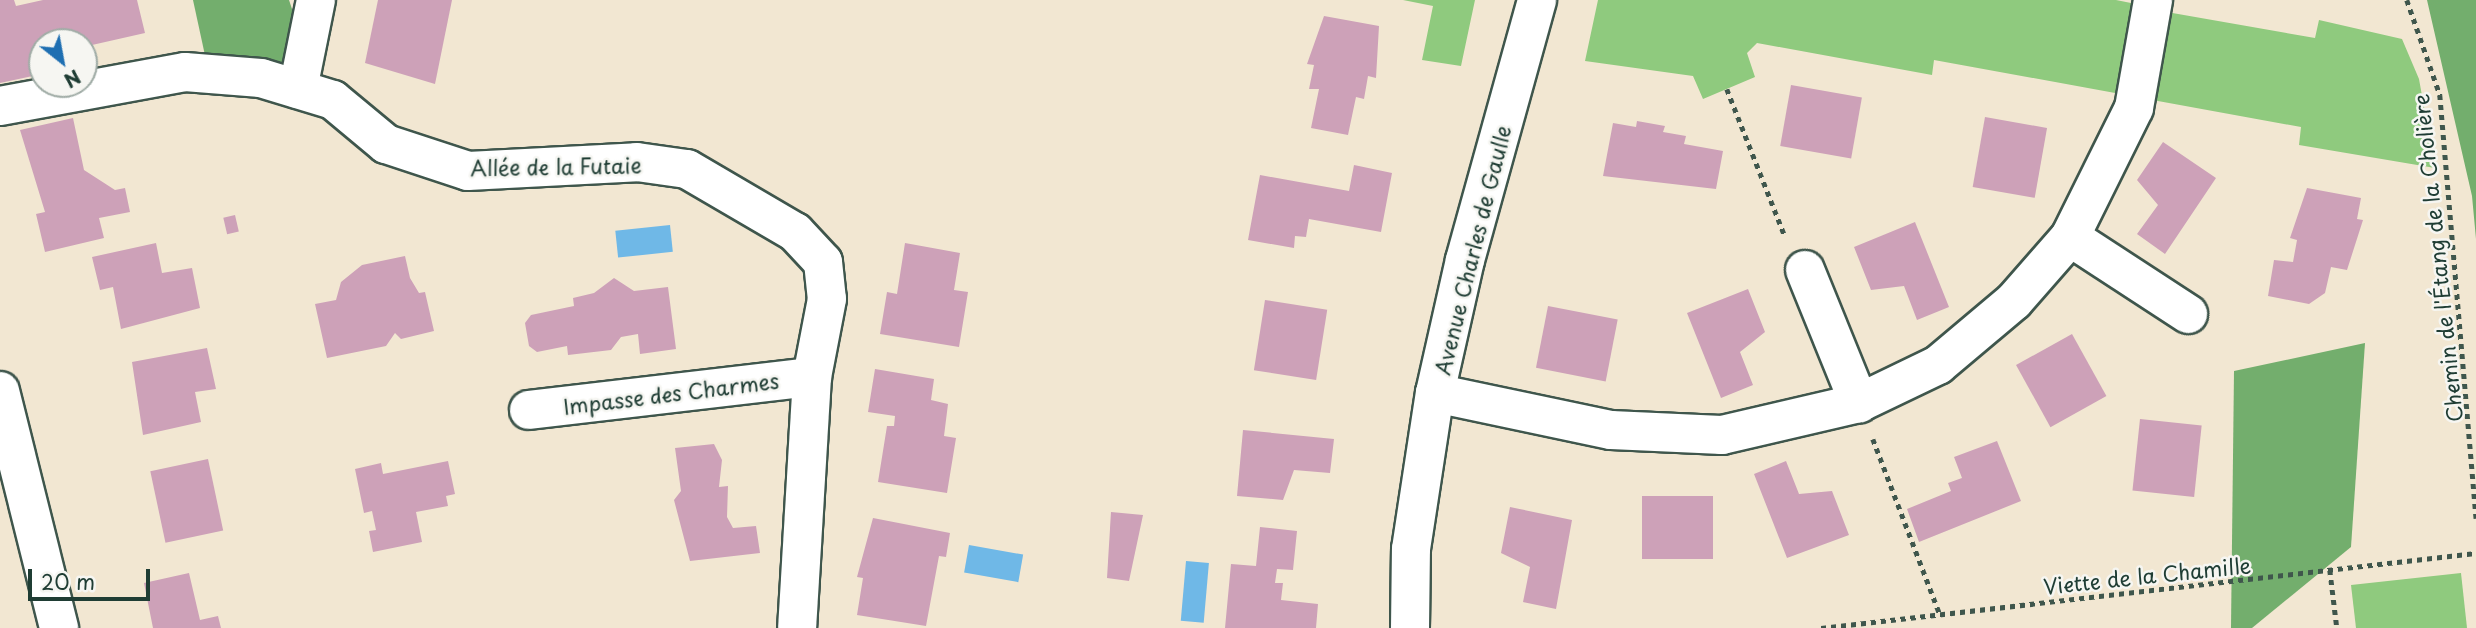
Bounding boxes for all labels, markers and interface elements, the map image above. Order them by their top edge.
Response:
north arrow [28,28,98,98]
text: N [59,63,86,95]
street label: Chemin de l'Étang de la Cholière [2407,93,2467,423]
street label: Avenue Charles de Gaulle [1428,121,1516,379]
street label: Allée de la Futaie [468,152,644,180]
street label: Impasse des Charmes [560,367,782,419]
street label: Viette de la Chamille [2041,551,2253,599]
scale bar [32,554,154,598]
text: 20 m [41,565,95,597]

